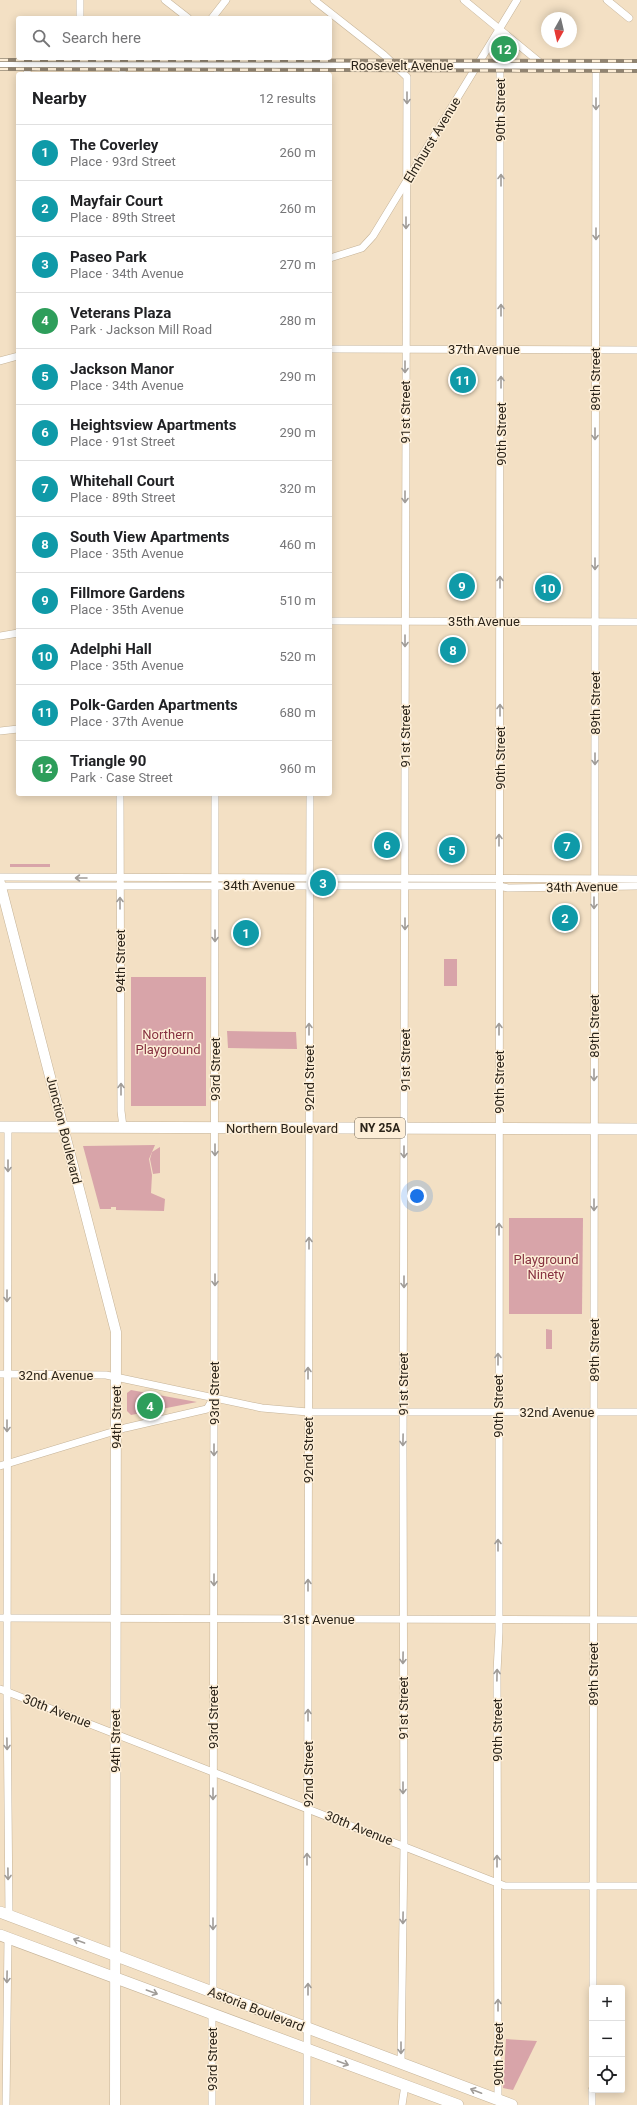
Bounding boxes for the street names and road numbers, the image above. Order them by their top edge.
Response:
street label: Roosevelt Avenue [351,58,453,73]
street label: 90th Street [493,78,508,142]
street label: Elmhurst Avenue [400,94,464,186]
street label: 37th Avenue [448,342,520,357]
street label: 89th Street [588,347,603,411]
street label: 91st Street [398,380,413,444]
street label: 90th Street [494,402,509,466]
street label: 35th Avenue [448,614,520,629]
street label: 89th Street [588,671,603,735]
street label: 91st Street [398,704,413,768]
street label: 90th Street [493,726,508,790]
street label: 34th Avenue [223,878,295,893]
street label: 34th Avenue [546,879,618,895]
street label: 94th Street [113,929,128,993]
street label: 89th Street [587,994,602,1058]
street label: 91st Street [398,1028,413,1092]
street label: 93rd Street [208,1037,223,1101]
street label: 92nd Street [302,1045,317,1111]
street label: 90th Street [492,1050,507,1114]
street label: Junction Boulevard [43,1074,85,1186]
road number: NY 25A [355,1118,405,1138]
street label: Northern Boulevard [226,1121,338,1136]
street label: 89th Street [587,1318,602,1382]
street label: 91st Street [396,1352,411,1416]
street label: 93rd Street [207,1361,222,1425]
street label: 32nd Avenue [19,1368,94,1383]
street label: 90th Street [491,1374,506,1438]
street label: 94th Street [109,1385,124,1449]
street label: 32nd Avenue [520,1405,595,1420]
street label: 92nd Street [301,1417,316,1483]
street label: 31st Avenue [283,1612,355,1627]
street label: 89th Street [586,1642,601,1706]
street label: 91st Street [396,1676,411,1740]
street label: 93rd Street [206,1685,221,1749]
street label: 30th Avenue [21,1691,93,1731]
street label: 90th Street [490,1698,505,1762]
street label: 94th Street [108,1709,123,1773]
street label: 92nd Street [301,1741,316,1807]
street label: 30th Avenue [323,1808,395,1848]
street label: Astoria Boulevard [206,1984,306,2034]
street label: 90th Street [491,2022,506,2086]
street label: 93rd Street [205,2027,220,2091]

